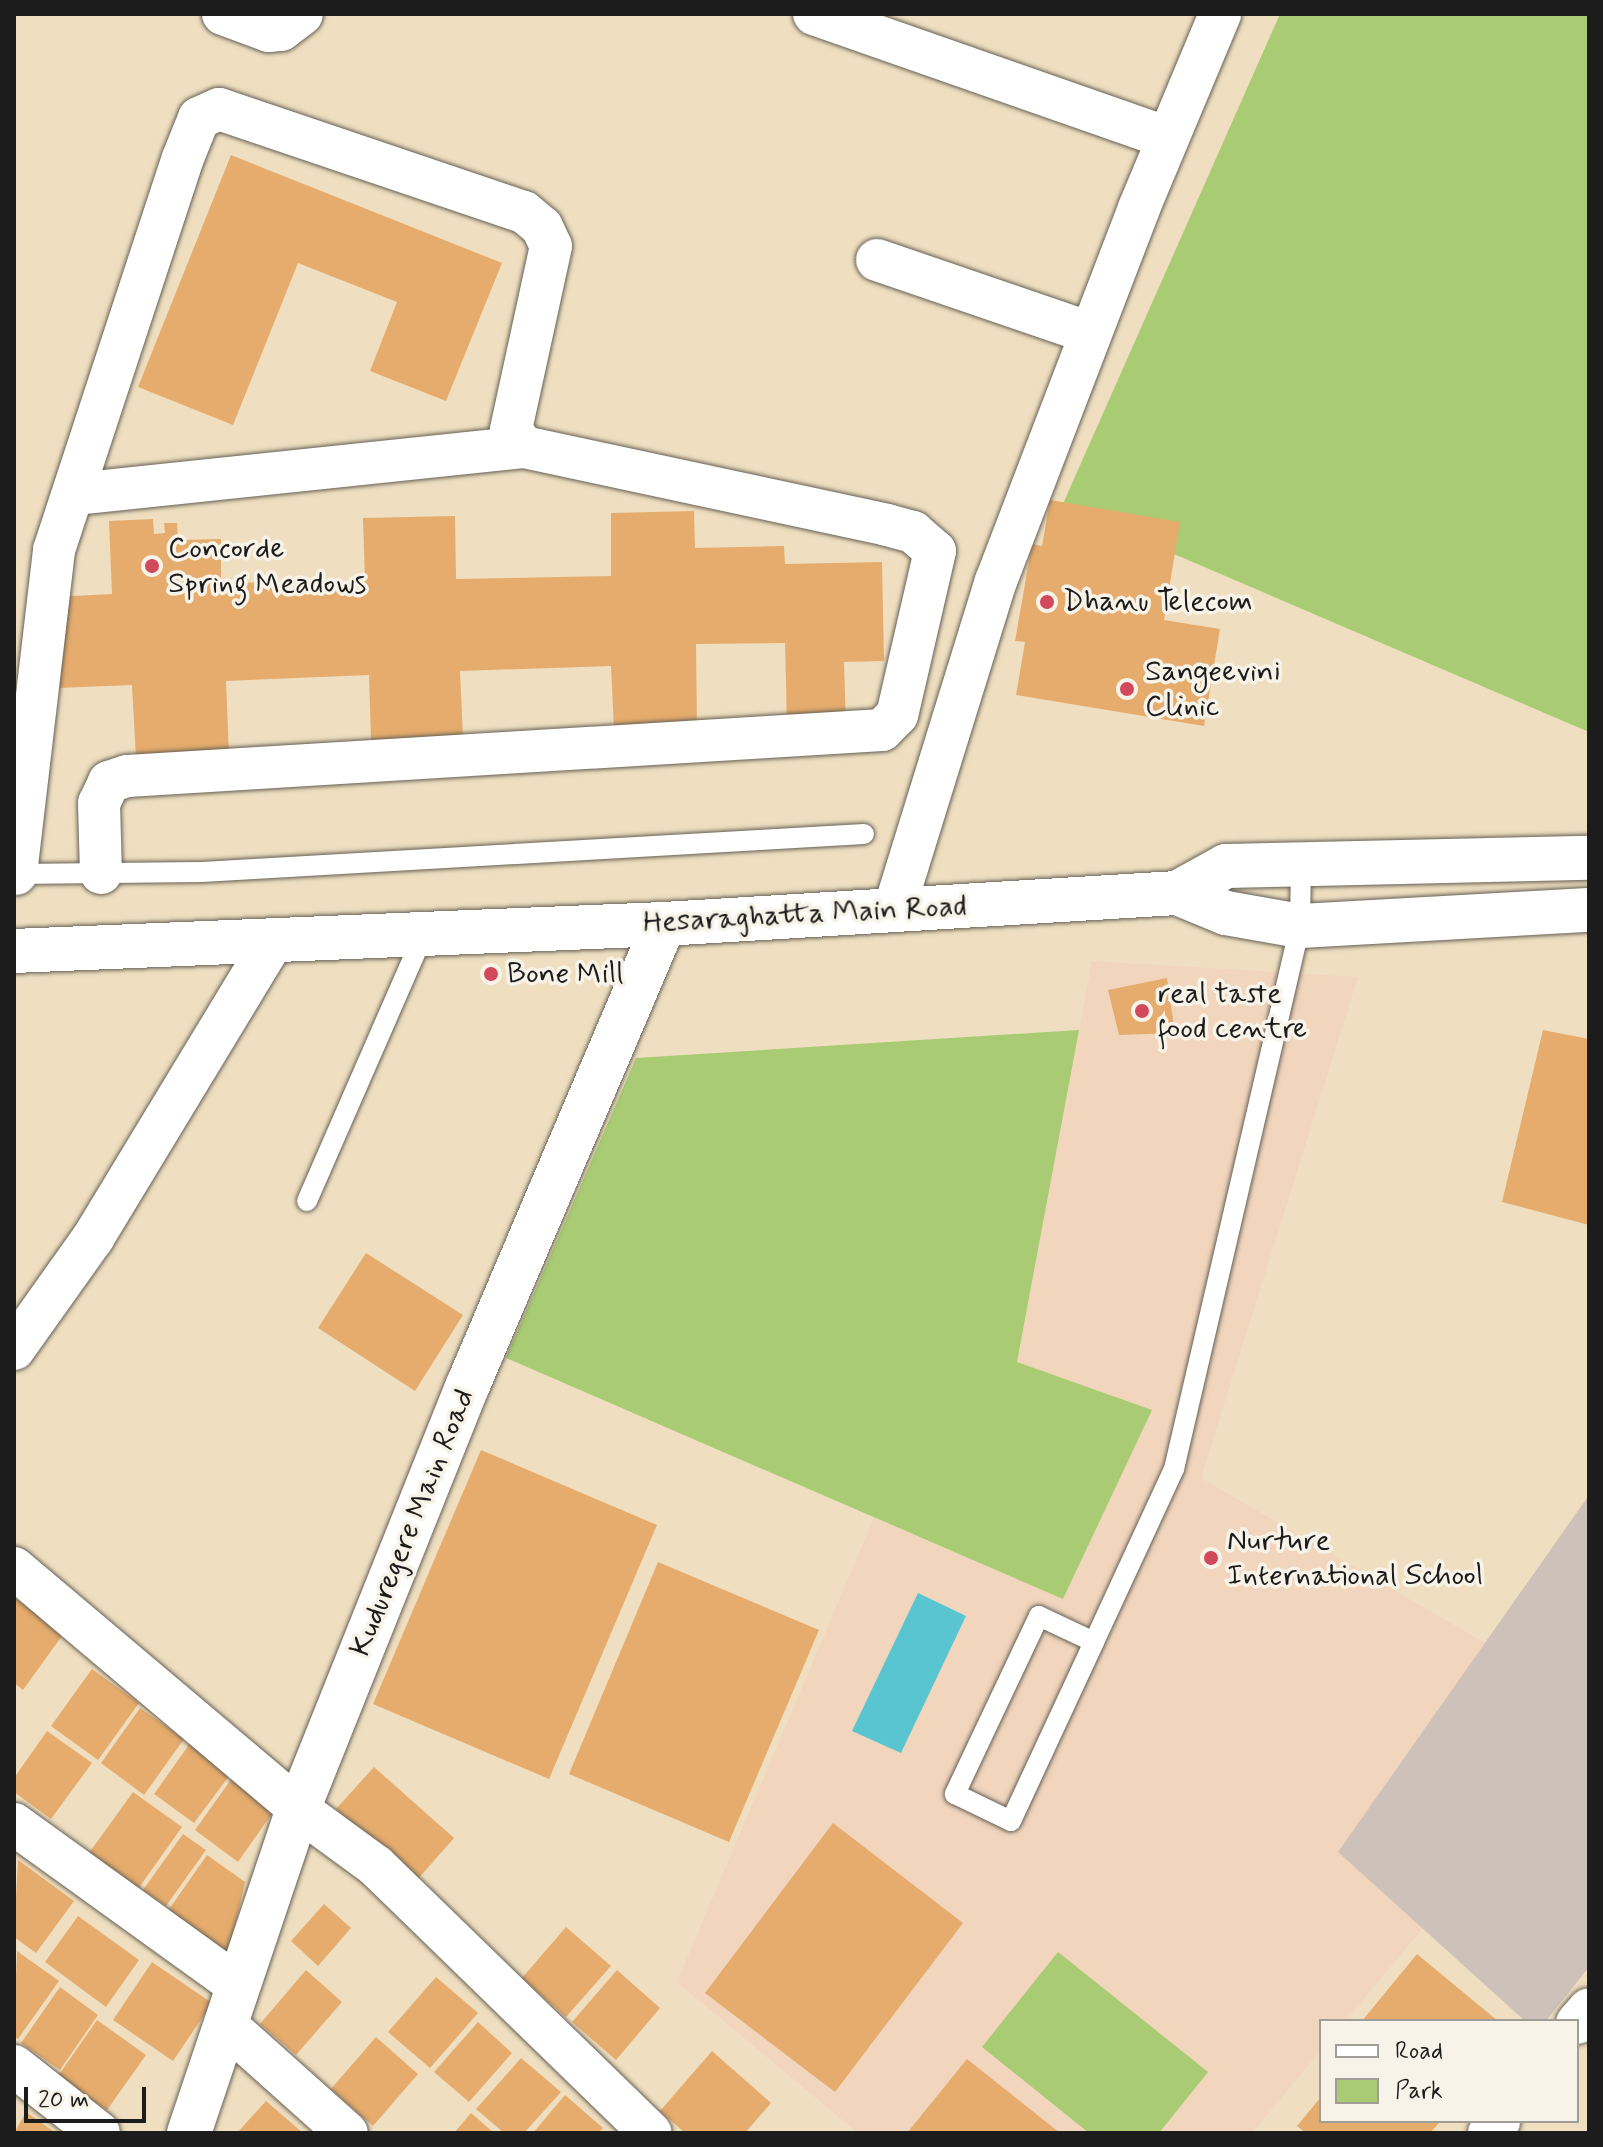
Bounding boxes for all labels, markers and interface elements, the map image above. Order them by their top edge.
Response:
place label: Concorde Spring Meadows [168,531,375,602]
marker: Concorde Spring Meadows [143,557,161,575]
place label: Dhanu Telecom [1063,584,1253,620]
marker: Dhanu Telecom [1038,593,1056,611]
place label: Sangeevini Clinic [1145,654,1281,724]
marker: Sangeevini Clinic [1116,678,1138,700]
street label: Hesaraghatta Main Road [643,889,967,941]
place label: Bone Mill [507,956,624,992]
marker: Bone Mill [482,965,500,983]
place label: real taste food centre [1158,976,1299,1046]
marker: real taste food centre [1133,1002,1151,1020]
street label: Kuduregere Main Road [343,1385,483,1661]
place label: Nurture International School [1227,1523,1483,1594]
marker: Nurture International School [1202,1549,1220,1567]
legend [1319,2019,1579,2123]
text: Road [1395,2036,1443,2067]
scale bar [28,2071,150,2121]
text: Park [1395,2076,1443,2107]
text: 20 m [38,2085,89,2116]

